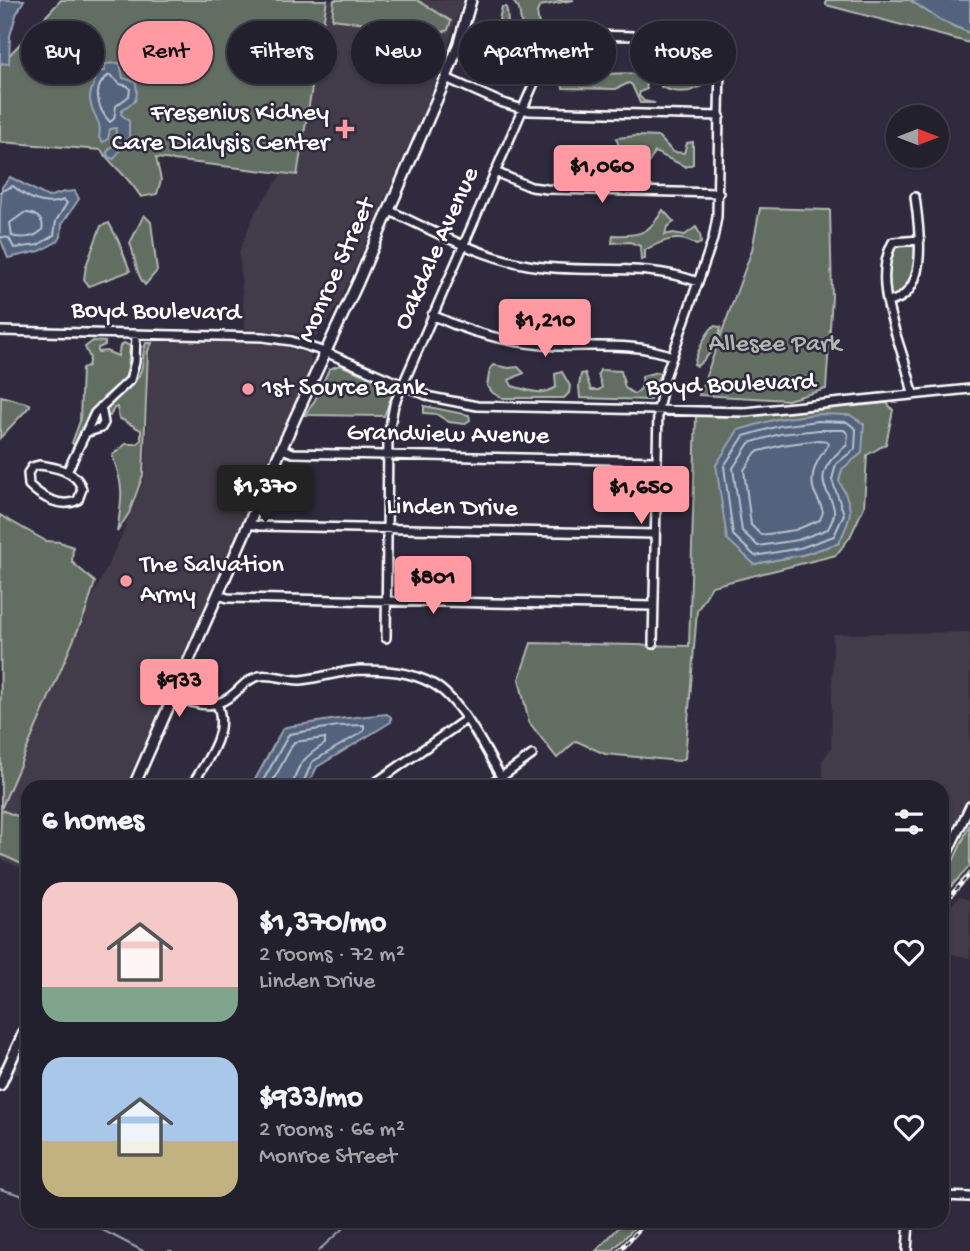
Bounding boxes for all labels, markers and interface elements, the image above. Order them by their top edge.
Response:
chip: Buy [21,21,104,84]
chip: Rent [118,21,213,84]
chip: Filters [227,21,337,84]
chip: New [351,21,445,84]
chip: Apartment [459,21,616,84]
chip: House [630,21,736,84]
place label: Fresenius Kidney Care Dialysis Center [112,99,332,160]
north arrow [886,105,948,168]
map controls [886,105,949,168]
marker: Fresenius Kidney Care Dialysis Center [335,119,355,139]
pin: $1,060 [545,146,659,205]
text: $1,060 [570,154,634,181]
street label: Oakdale Avenue [388,162,488,335]
street label: Monroe Street [292,191,385,348]
street label: Boyd Boulevard [70,296,243,330]
pin: $1,210 [488,300,602,359]
text: $1,210 [515,308,575,335]
park label: Allesee Park [709,330,844,361]
street label: Boyd Boulevard [645,367,818,404]
place label: 1st Source Bank [261,374,428,405]
marker: 1st Source Bank [240,381,256,397]
street label: Grandview Avenue [346,419,550,453]
pin: $1,370 [208,466,322,525]
pin: $1,650 [584,466,698,526]
text: $1,370 [233,474,297,501]
text: $1,650 [609,475,673,502]
street label: Linden Drive [386,492,519,526]
place label: The Salvation Army [138,551,284,612]
pin: $801 [392,556,474,616]
text: $801 [410,565,456,592]
marker: The Salvation Army [118,573,134,589]
pin: $933 [138,660,220,719]
text: $933 [156,668,202,695]
icon: filters [890,803,928,841]
text: 6 homes [42,805,144,840]
text: $1,370/mo [259,907,386,942]
icon: home [98,910,182,994]
icon: heart [890,933,928,971]
text: 2 rooms · 72 m² [259,942,405,969]
text: Linden Drive [259,969,375,996]
text: $933/mo [259,1082,363,1117]
icon: home [98,1085,182,1169]
icon: heart [890,1108,928,1146]
text: 2 rooms · 66 m² [259,1117,405,1144]
text: Monroe Street [259,1144,397,1171]

